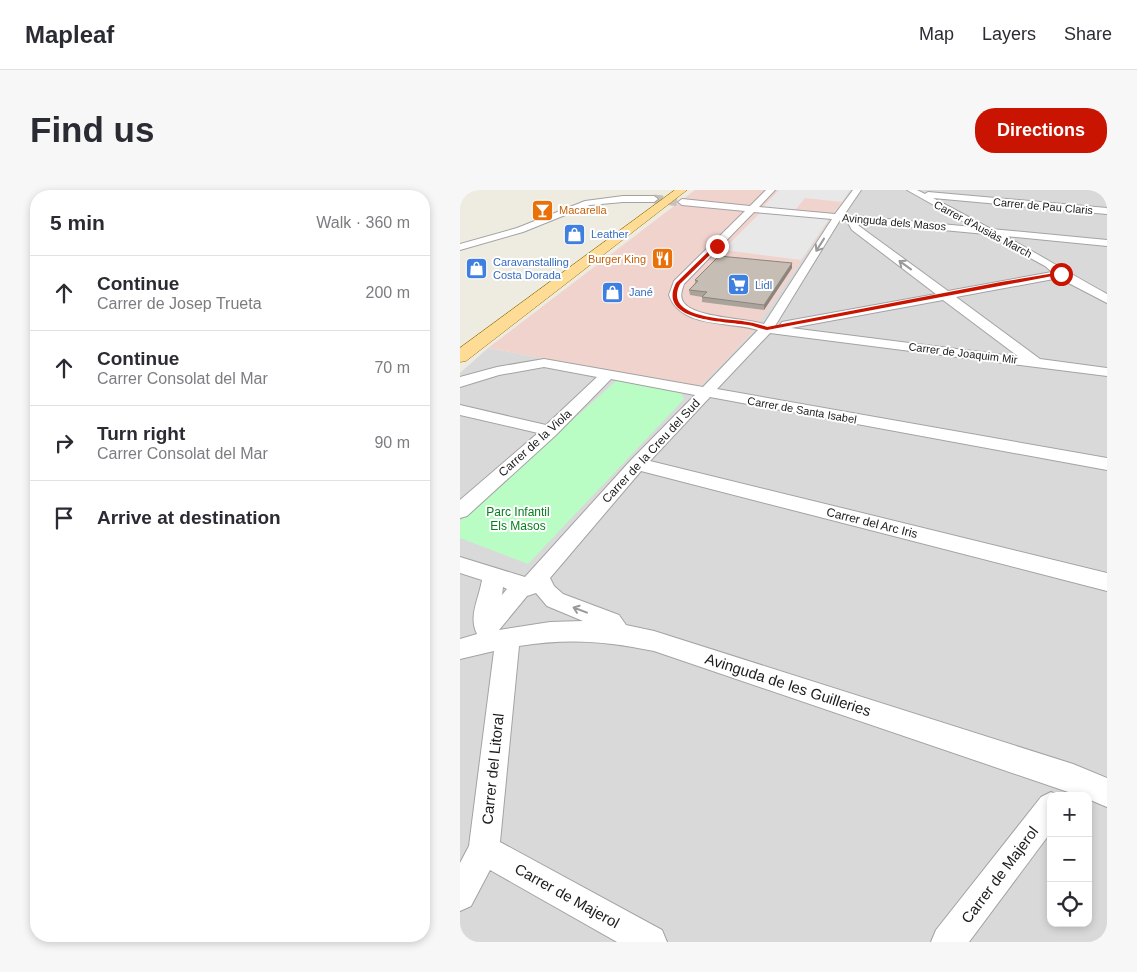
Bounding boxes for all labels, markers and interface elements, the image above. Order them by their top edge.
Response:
text: Mapleaf [25,21,114,48]
text: Map [919,24,954,44]
text: Layers [982,24,1036,44]
text: Share [1064,24,1112,44]
button: Directions [975,108,1107,153]
text: Find us [30,110,154,149]
street label: Carrer de Pau Claris [993,196,1094,216]
bar icon: Macarella [531,198,555,222]
street label: Carrer d'Ausiàs March [932,198,1034,260]
place label: Macarella [559,204,608,216]
text: 5 min [50,211,105,234]
street label: Avinguda dels Masos [841,211,947,233]
text: Walk · 360 m [316,214,410,231]
shop icon: Leather [563,222,587,246]
place label: Leather [591,228,629,240]
route end [706,235,729,258]
one-way arrow [814,237,824,251]
restaurant icon: Burger King [650,247,674,271]
place label: Burger King [588,253,646,265]
shop icon: Caravanstalling Costa Dorada [465,256,489,280]
place label: Caravanstalling Costa Dorada [493,256,569,281]
one-way arrow [898,260,912,270]
route start [1050,263,1073,286]
text: Continue [97,273,179,294]
supermarket icon: Lidl [727,273,751,297]
icon: ahead [50,279,78,307]
place label: Lidl [755,279,772,291]
shop icon: Jané [601,280,625,304]
text: 200 m [366,284,410,301]
place label: Jané [629,286,653,298]
text: Carrer de Josep Trueta [97,295,262,312]
street label: Carrer de Joaquim Mir [908,340,1018,366]
text: Continue [97,348,179,369]
icon: ahead [50,354,78,382]
text: 70 m [374,359,410,376]
text: Carrer Consolat del Mar [97,370,268,387]
street label: Carrer de Santa Isabel [746,394,858,426]
street label: Carrer de la Creu del Sud [599,396,703,506]
street label: Carrer de la Viola [496,406,575,479]
text: Turn right [97,423,185,444]
icon: right [50,429,78,457]
text: 90 m [374,434,410,451]
text: Carrer Consolat del Mar [97,445,268,462]
icon: arrive [50,504,78,532]
park label: Parc Infantil Els Masos [486,505,550,533]
street label: Carrer del Arc Iris [825,505,919,541]
text: Arrive at destination [97,507,281,528]
one-way arrow [572,605,588,614]
street label: Avinguda de les Guilleries [703,650,873,719]
street label: Carrer del Litoral [478,713,507,825]
map controls [1047,792,1092,927]
button: + [1047,792,1092,837]
street label: Carrer de Majerol [958,823,1042,926]
button: − [1047,837,1092,882]
street label: Carrer de Majerol [512,860,622,931]
button: locate [1047,882,1092,927]

